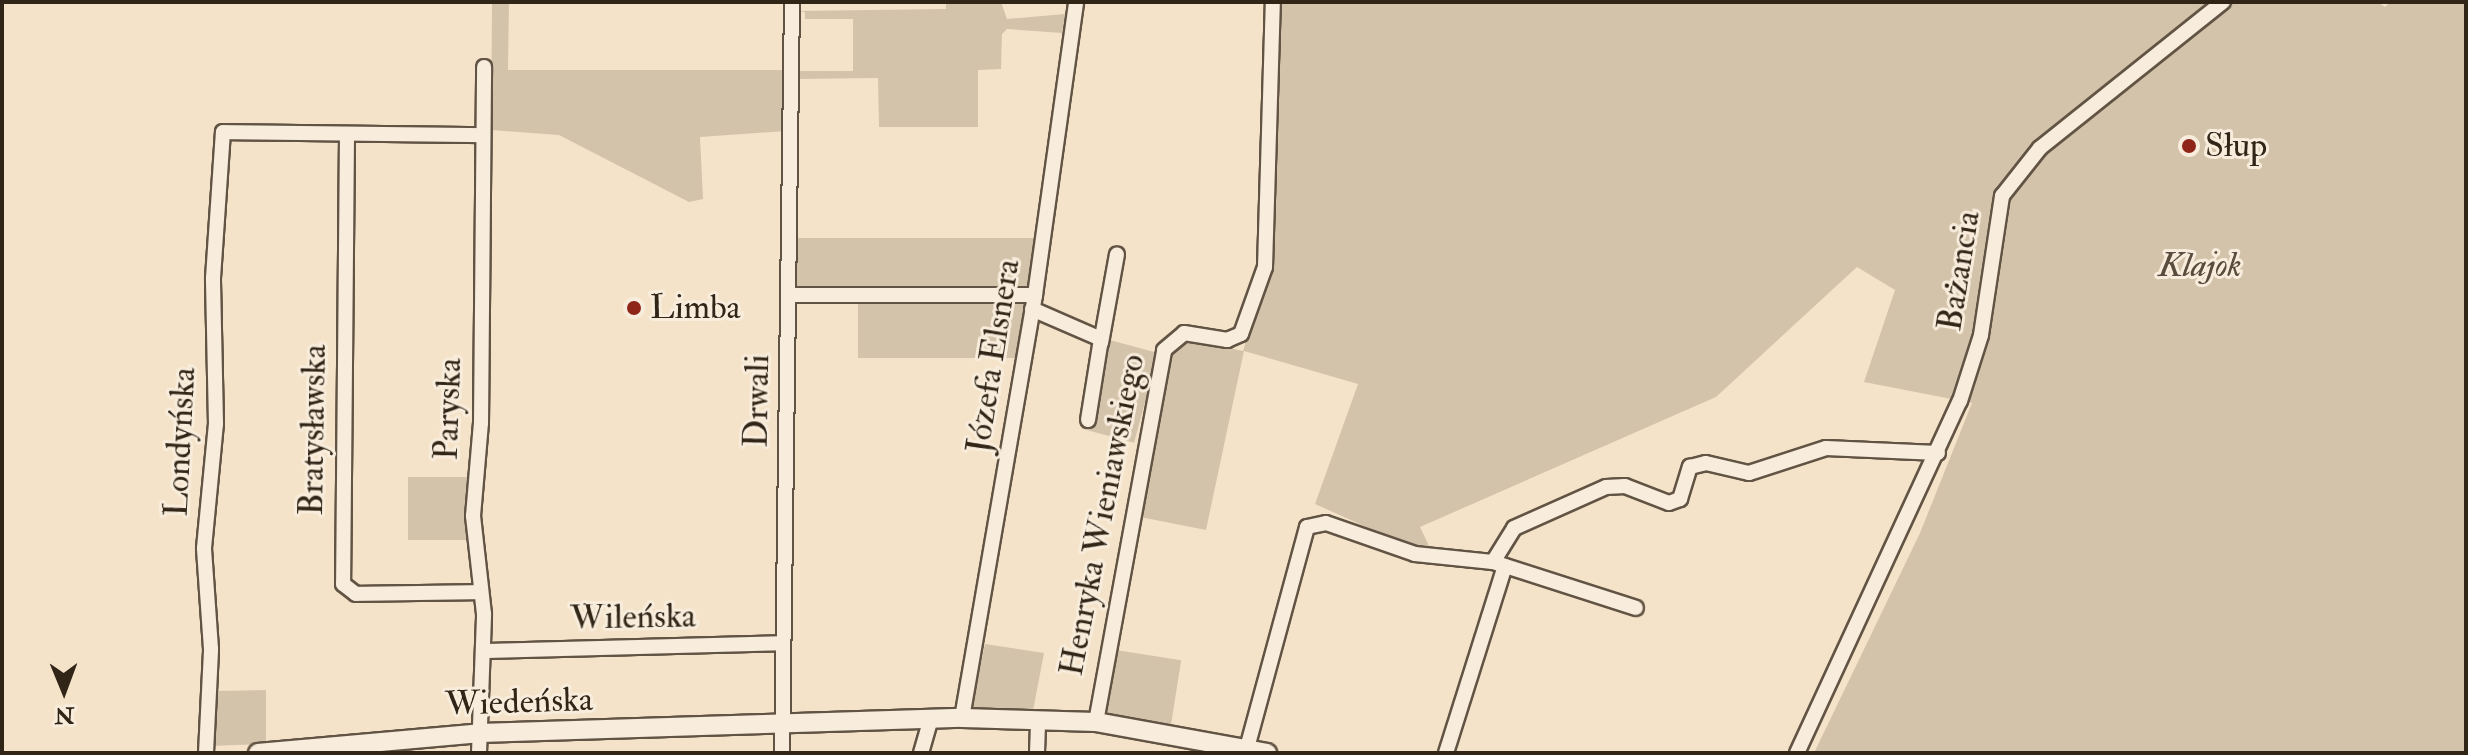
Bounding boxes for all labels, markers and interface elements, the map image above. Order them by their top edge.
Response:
place label: Słup [2205,126,2267,166]
marker: Słup [2180,137,2198,155]
street label: Bażancia [1929,208,1989,334]
park label: Klajok [2158,246,2242,286]
street label: Józefa Elsnera [958,256,1028,456]
place label: Limba [650,288,741,328]
marker: Limba [625,299,643,317]
street label: Bratysławska [291,344,335,516]
street label: Henryka Wieniawskiego [1051,351,1153,679]
street label: Drwali [736,354,778,448]
street label: Paryska [426,357,470,461]
street label: Londyńska [156,366,204,518]
street label: Wileńska [570,596,696,638]
north arrow [24,651,104,731]
street label: Wiedeńska [444,679,594,725]
text: N [54,701,75,729]

